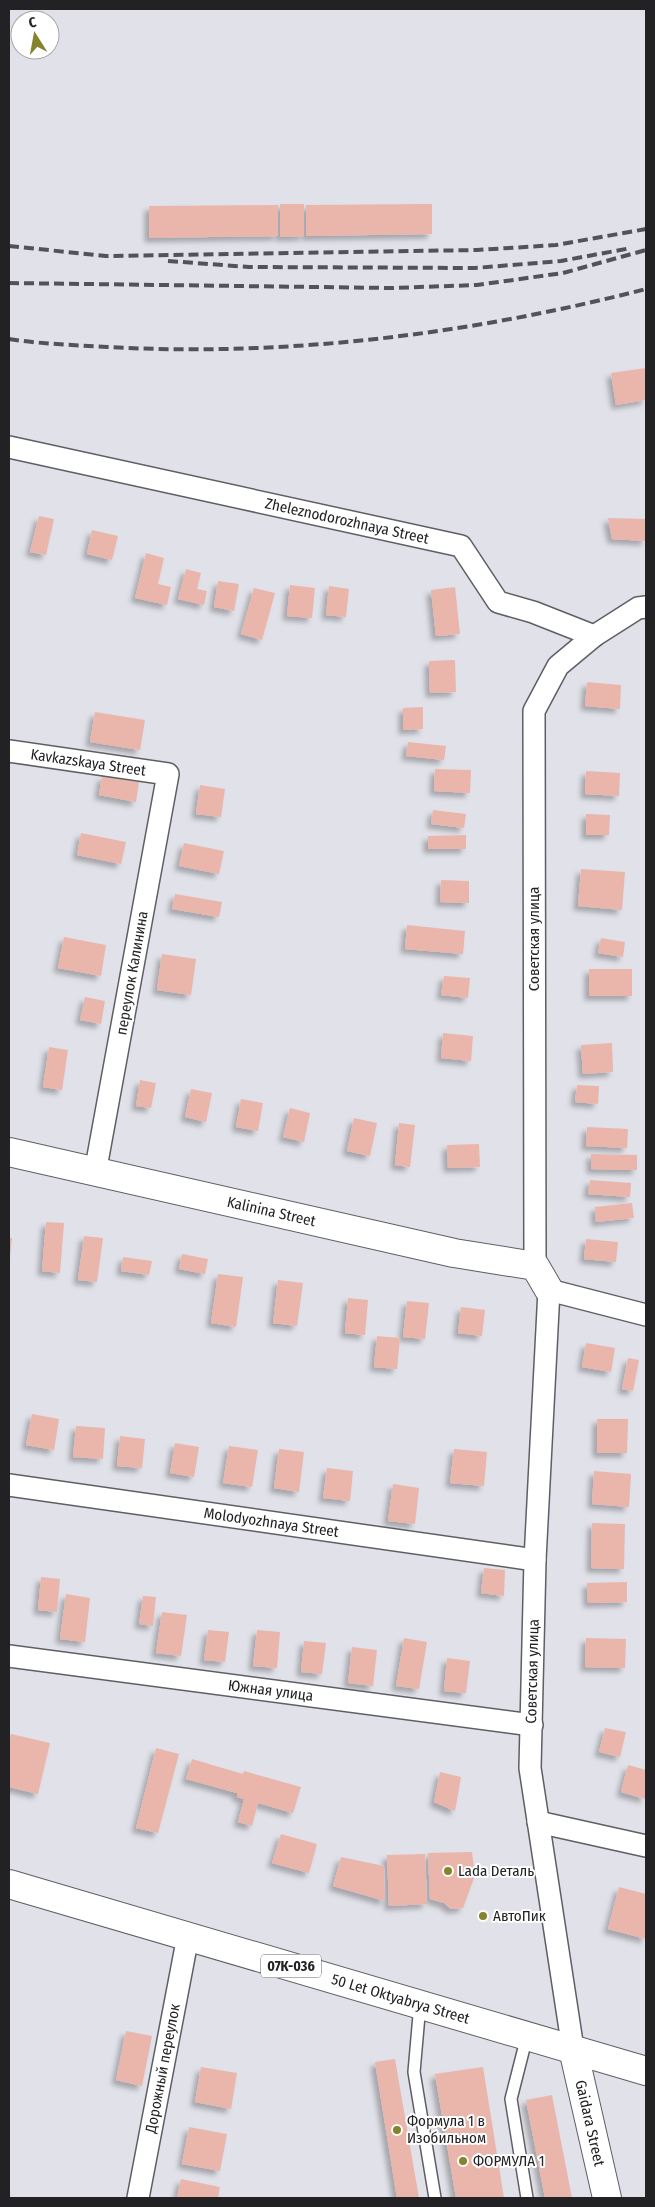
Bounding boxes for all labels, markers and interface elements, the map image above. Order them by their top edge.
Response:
north arrow [10,10,60,60]
text: С [27,14,38,32]
street label: Zheleznodorozhnaya Street [263,494,431,548]
street label: Kavkazskaya Street [29,745,147,780]
street label: Советская улица [525,887,543,991]
street label: переулок Калинина [112,909,152,1037]
street label: Kalinina Street [225,1193,317,1230]
street label: Molodyozhnaya Street [203,1504,340,1541]
street label: Советская улица [522,1619,543,1724]
street label: Южная улица [227,1676,314,1705]
place label: Lada Dеталь [458,1862,534,1880]
marker: Lada Dеталь [442,1865,454,1877]
place label: АвтоПик [493,1907,546,1925]
marker: АвтоПик [477,1910,489,1922]
road number: 07К-036 [261,1954,321,1978]
street label: 50 Let Oktyabrya Street [329,1970,472,2028]
street label: Дорожный переулок [141,2002,184,2135]
street label: Gaidara Street [571,2078,608,2168]
place label: Формула 1 в Изобильном [407,2112,486,2147]
marker: Формула 1 в Изобильном [391,2124,403,2136]
place label: ФОРМУЛА 1 [473,2152,545,2170]
marker: ФОРМУЛА 1 [457,2155,469,2167]

